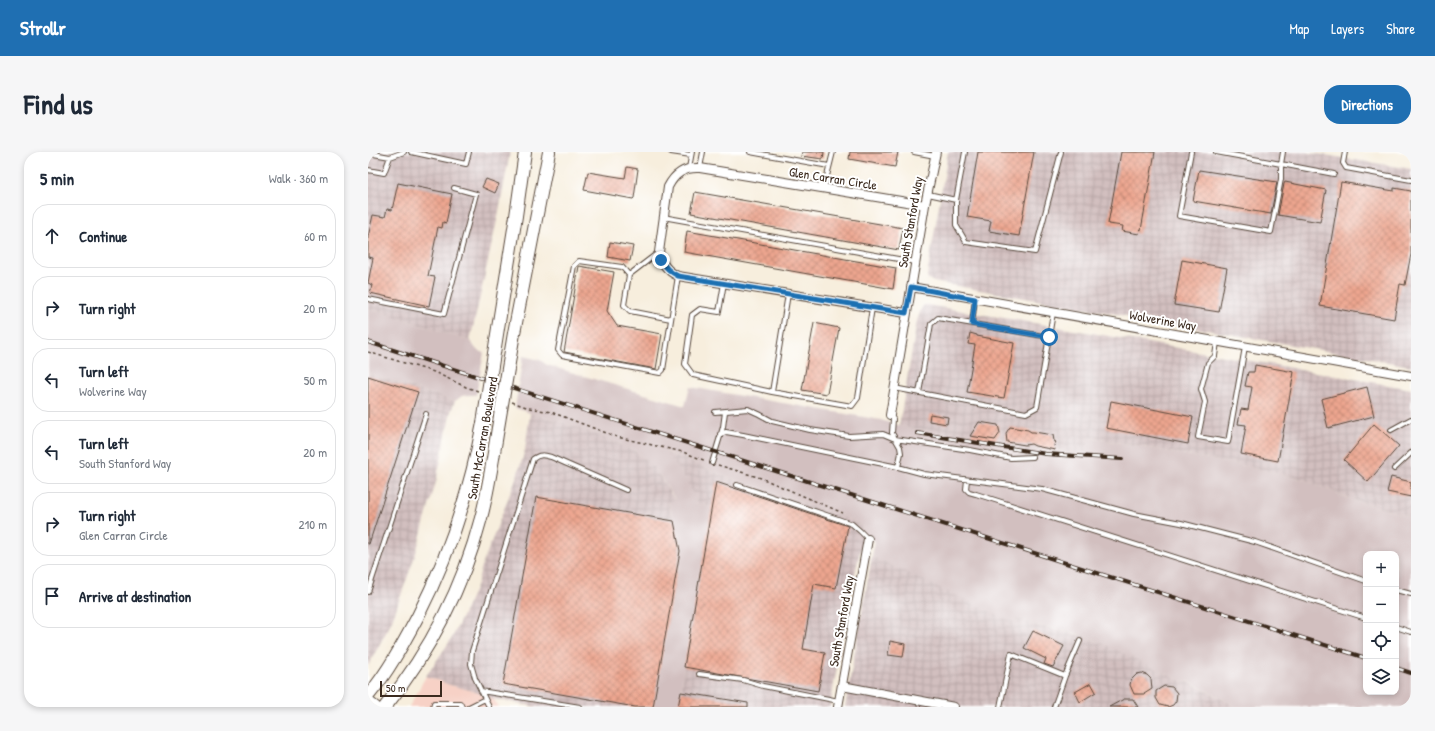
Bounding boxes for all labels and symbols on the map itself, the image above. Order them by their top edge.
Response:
street label: Glen Carran Circle [788,162,878,194]
street label: South Stanford Way [893,174,927,269]
route end [652,251,670,269]
street label: Wolverine Way [1128,305,1198,335]
route start [1040,328,1058,346]
street label: South McCarran Boulevard [462,375,502,501]
street label: South Stanford Way [824,573,858,668]
scale bar [380,679,442,698]

